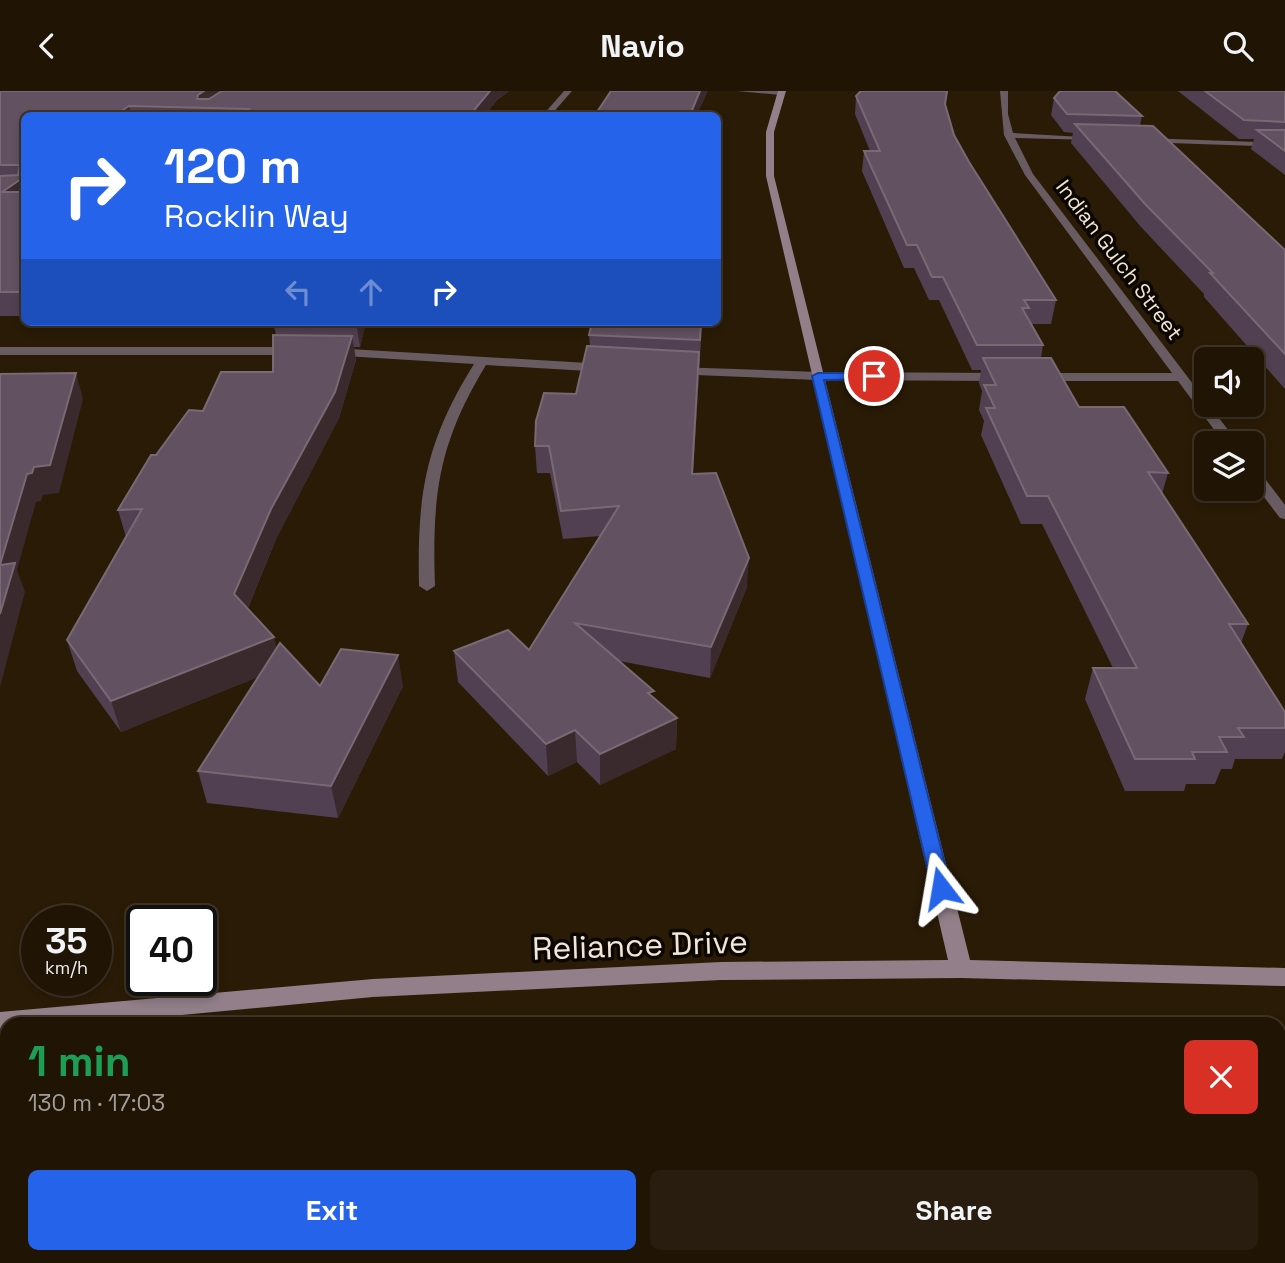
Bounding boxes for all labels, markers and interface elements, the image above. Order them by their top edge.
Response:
text: Navio [600,26,685,66]
icon: back [28,27,66,65]
icon: search [1219,27,1257,65]
text: 120 m [164,135,301,197]
icon: right [49,140,140,231]
street label: Indian Gulch Street [1050,174,1189,345]
text: Rocklin Way [164,196,349,236]
icon: left [279,273,317,311]
icon: ahead [352,273,390,311]
icon: right [425,273,463,311]
pin [844,346,904,406]
map controls [1194,347,1264,501]
button: sound [1194,347,1264,417]
icon: arrive [855,357,893,395]
button: layers [1194,431,1264,501]
position arrow [904,851,978,925]
speed limit sign: 40 [126,905,217,996]
text: 35 [45,919,88,963]
street label: Reliance Drive [531,921,749,969]
text: km/h [45,956,88,979]
text: 1 min [28,1035,131,1088]
button: close [1184,1040,1258,1114]
text: 130 m · 17:03 [28,1088,165,1118]
button: Exit [28,1170,636,1250]
button: Share [650,1170,1258,1250]

